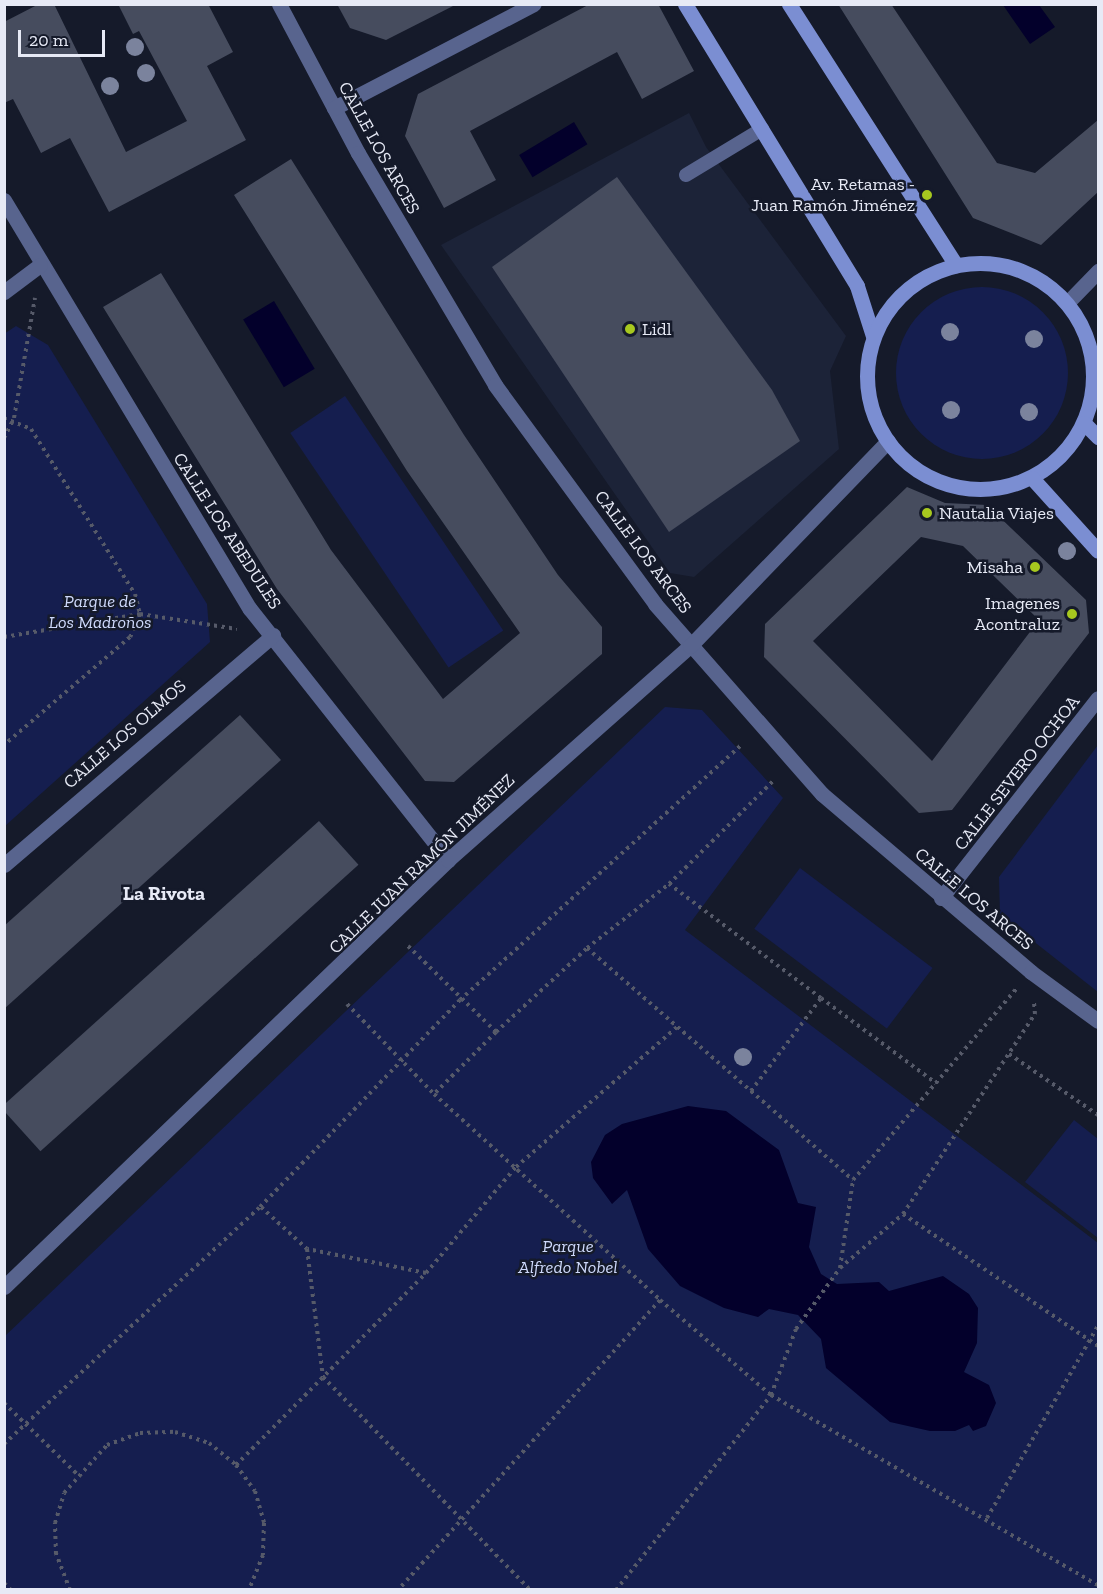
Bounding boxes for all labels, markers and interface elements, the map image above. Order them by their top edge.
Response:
scale bar [21,18,108,56]
text: 20 m [29,29,68,51]
street label: CALLE LOS ARCES [334,78,424,218]
place label: Av. Retamas - Juan Ramón Jiménez [751,174,915,216]
marker: Av. Retamas - Juan Ramón Jiménez [920,188,934,202]
place label: Lidl [642,318,672,340]
marker: Lidl [623,322,637,336]
street label: CALLE LOS ABEDULES [168,448,286,614]
street label: CALLE LOS ARCES [590,486,696,618]
place label: Nautalia Viajes [939,502,1055,524]
marker: Nautalia Viajes [920,506,934,520]
place label: Misaha [967,556,1023,578]
marker: Misaha [1028,560,1042,574]
park label: Parque de Los Madroños [48,591,152,634]
place label: Imagenes Acontraluz [975,593,1060,636]
marker: Imagenes Acontraluz [1065,607,1079,621]
street label: CALLE LOS OLMOS [59,675,191,793]
street label: CALLE SEVERO OCHOA [950,691,1084,855]
street label: CALLE JUAN RAMÓN JIMÉNEZ [324,769,520,959]
street label: CALLE LOS ARCES [910,843,1038,955]
district label: La Rivota [123,881,205,905]
park label: Parque Alfredo Nobel [518,1236,618,1278]

